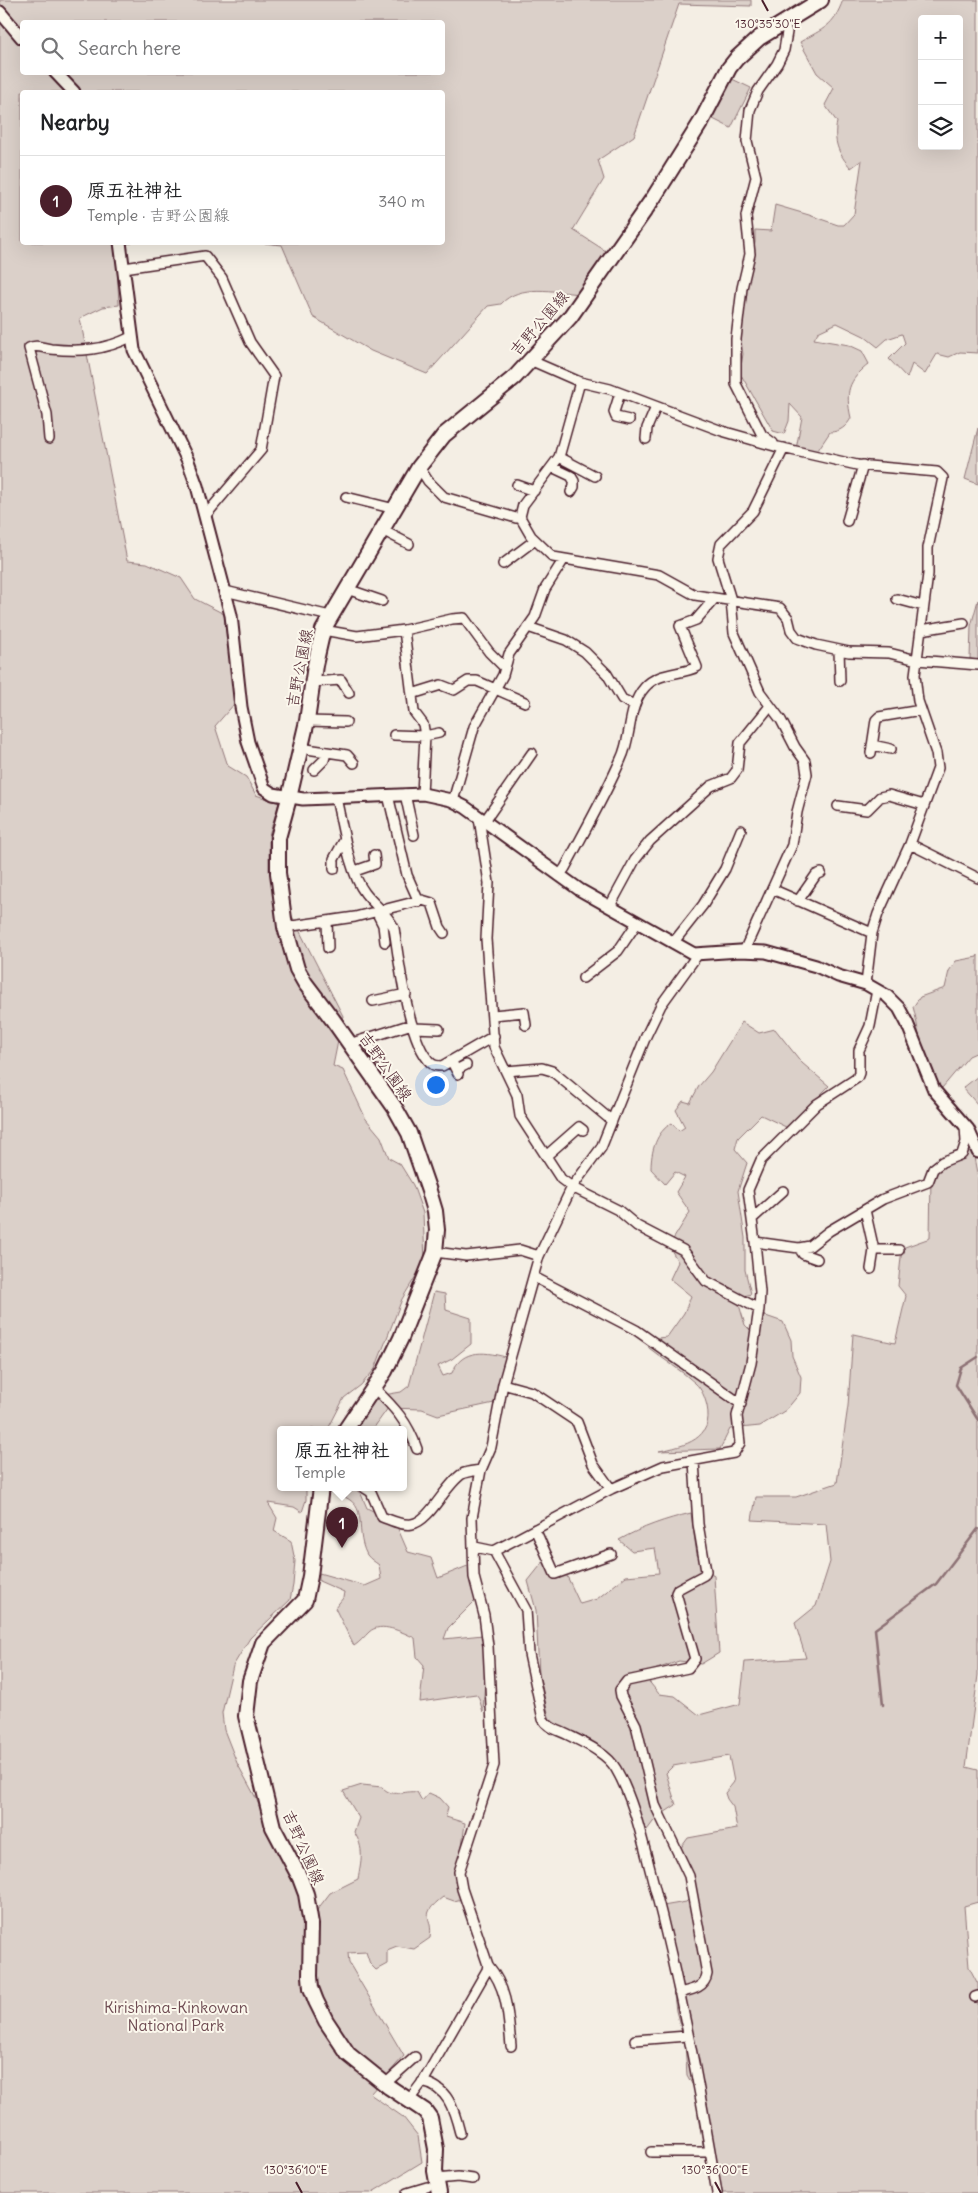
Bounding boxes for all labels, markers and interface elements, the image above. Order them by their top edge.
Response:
map controls [918,15,963,150]
button: + [918,15,963,60]
text: 130°35'30"E [735,16,801,31]
search box [20,20,445,75]
icon: search [38,34,66,62]
text: Search here [78,36,181,60]
button: − [918,60,963,105]
button: layers [918,105,963,150]
text: Nearby [40,109,110,136]
text: 原五社神社 [87,178,182,202]
text: 1 [53,191,59,211]
text: 340 m [378,191,425,211]
text: Temple · 吉野公園線 [87,205,229,225]
street label: 吉野公園線 [505,286,573,360]
street label: 吉野公園線 [282,627,316,709]
street label: 吉野公園線 [355,1027,417,1105]
your location [423,1072,449,1098]
popup [277,1426,407,1491]
text: 原五社神社 [294,1438,390,1462]
text: Temple [294,1462,346,1482]
pin: 1 [326,1507,358,1548]
street label: 吉野公園線 [279,1806,329,1888]
park label: Kirishima-Kinkowan National Park [104,1997,248,2035]
text: 130°36'10"E [264,2162,328,2177]
text: 130°36'00"E [682,2162,748,2177]

